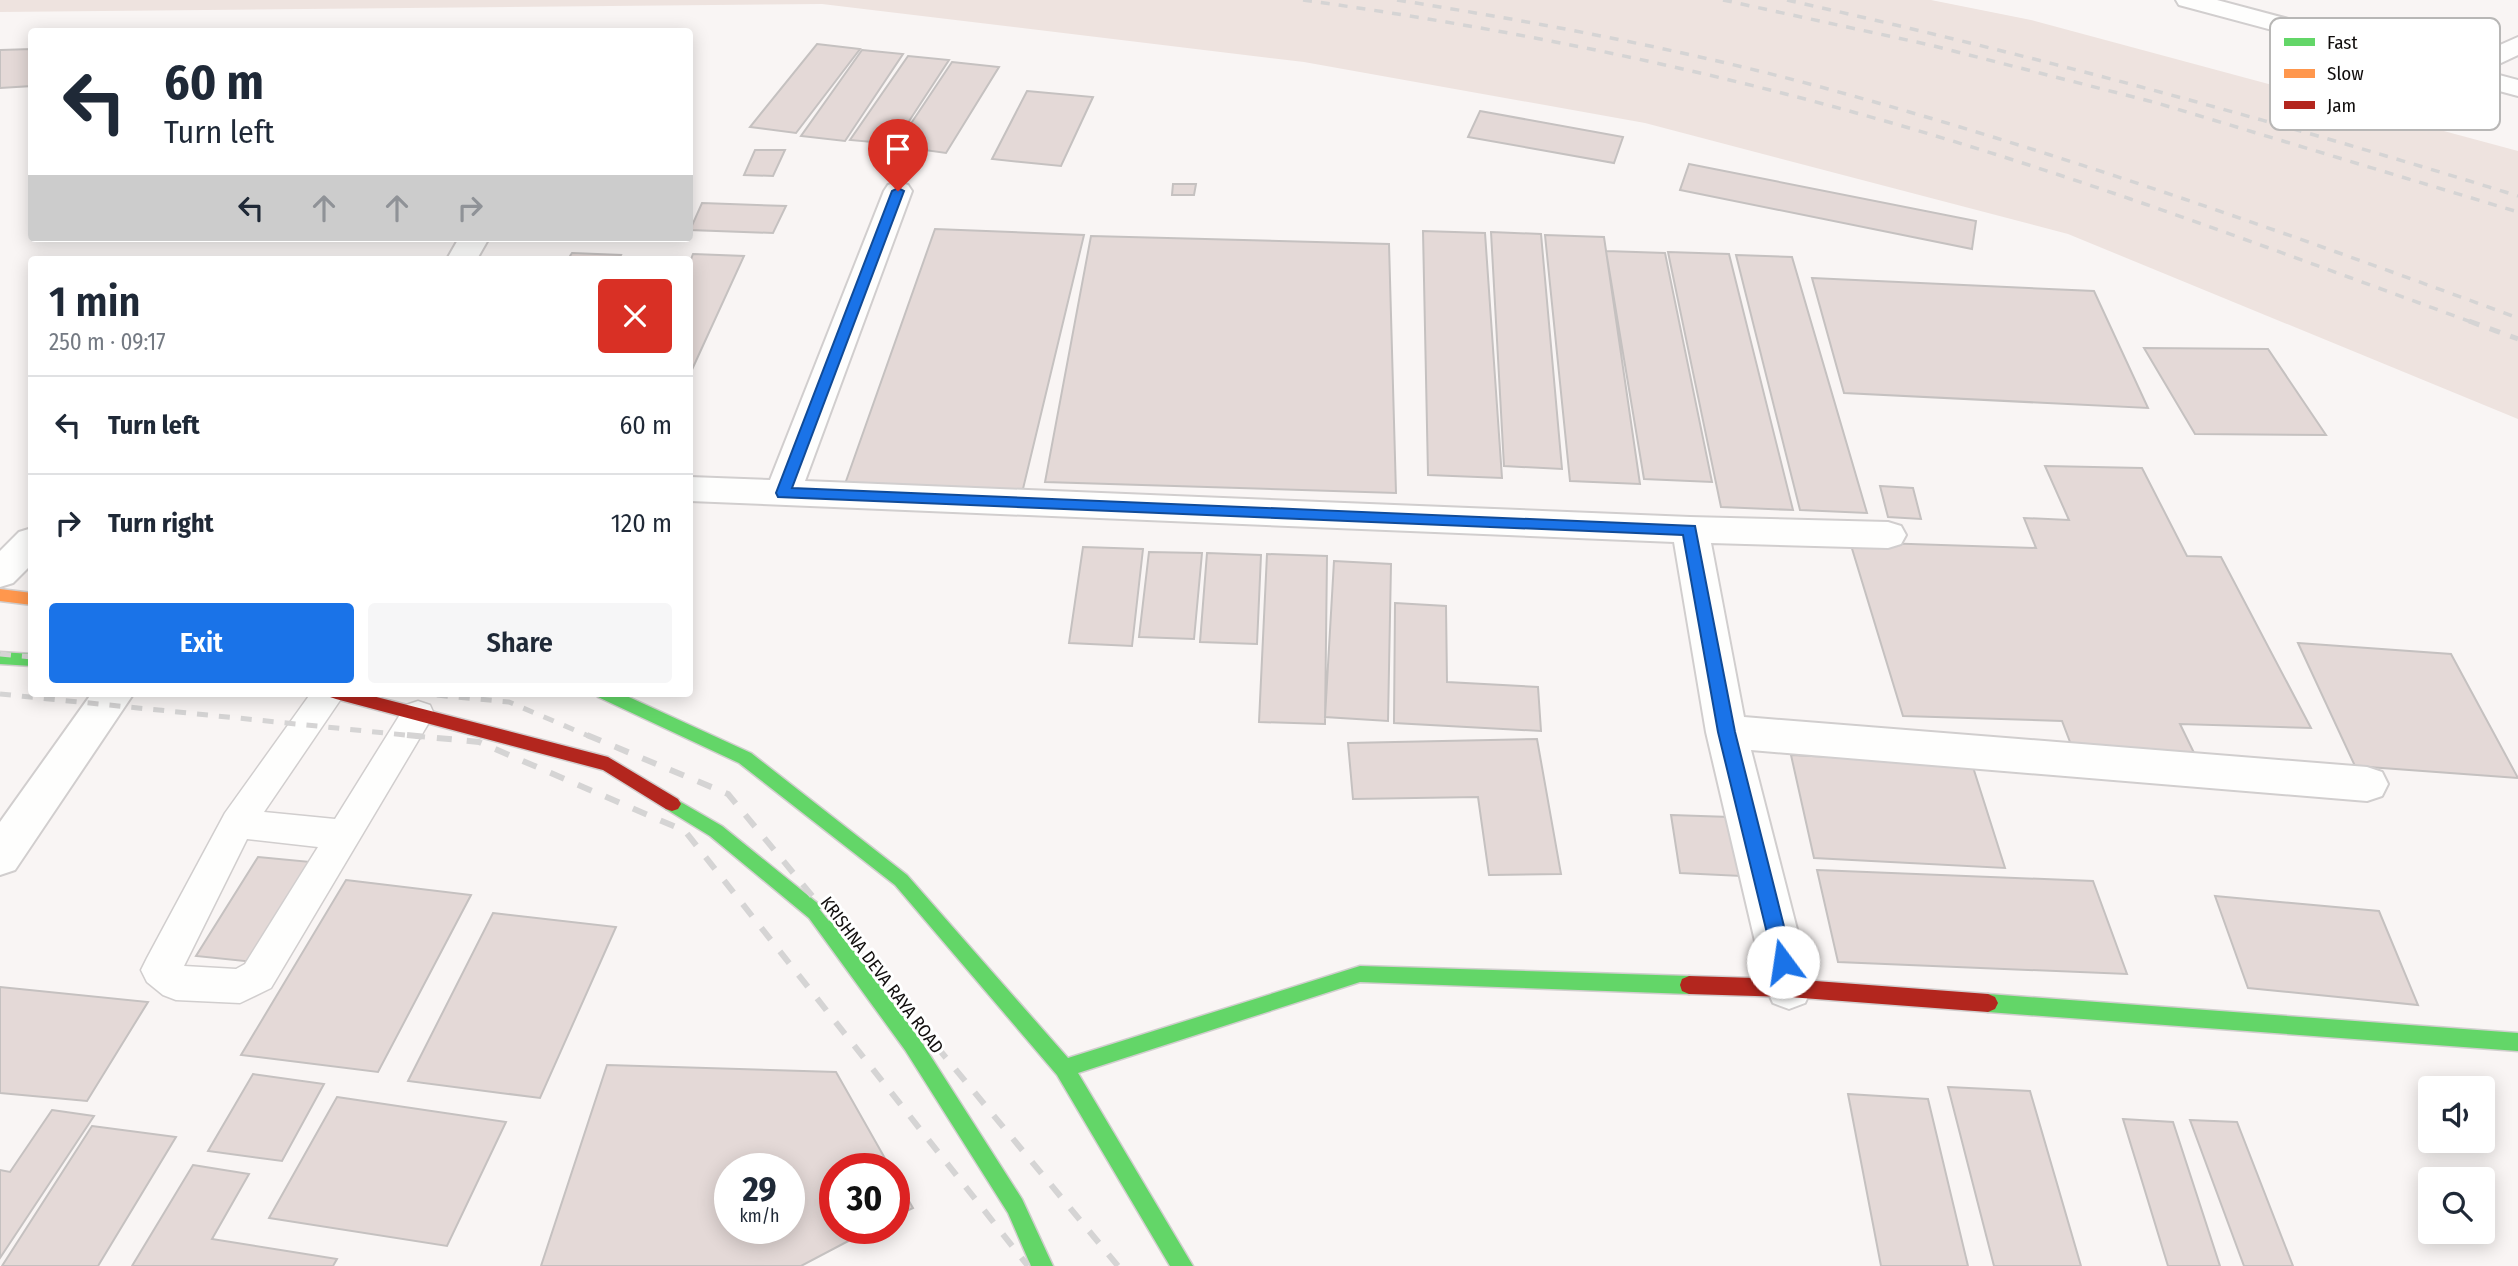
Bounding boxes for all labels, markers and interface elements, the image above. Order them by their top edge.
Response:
legend [2270,18,2500,130]
text: Fast [2327,31,2358,54]
text: 60 m [164,53,264,112]
icon: left [49,56,140,147]
text: Slow [2327,62,2364,85]
text: Jam [2327,94,2356,117]
text: Turn left [164,113,274,151]
pin [868,119,928,191]
icon: arrive [879,130,917,168]
icon: left [232,189,270,227]
icon: ahead [305,189,343,227]
icon: ahead [378,189,416,227]
icon: right [451,189,489,227]
text: 1 min [49,277,140,327]
button: close [598,279,672,353]
text: 250 m · 09:17 [49,328,166,356]
icon: left [49,406,87,444]
text: Turn left [108,410,200,441]
text: 60 m [619,410,672,441]
icon: right [49,504,87,542]
text: Turn right [108,508,214,539]
text: 120 m [611,508,672,539]
button: Exit [49,603,354,683]
button: Share [368,603,672,683]
street label: KRISHNA DEVA RAYA ROAD [816,892,948,1058]
position arrow [1746,925,1820,999]
map controls [2418,1076,2495,1244]
button: sound [2418,1076,2495,1153]
speed limit sign: 30 [819,1153,910,1244]
button: search [2418,1167,2495,1244]
text: 29 [742,1168,777,1210]
text: km/h [739,1205,780,1227]

